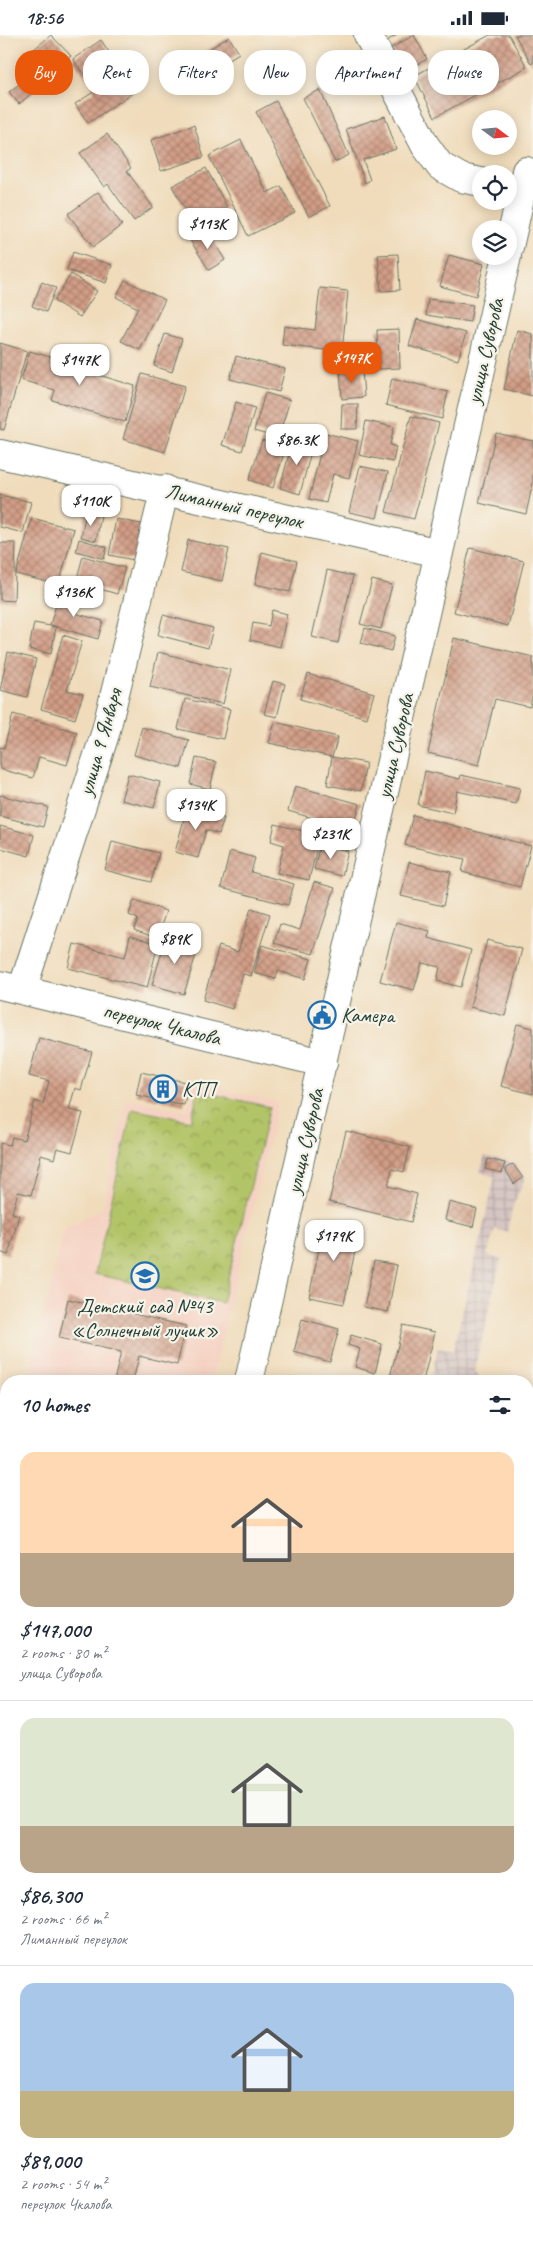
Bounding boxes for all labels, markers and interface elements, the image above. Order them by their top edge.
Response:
text: 18:56 [25,6,63,30]
chip: Buy [15,50,73,95]
chip: Rent [83,50,149,95]
chip: Filters [159,50,234,95]
chip: New [244,50,306,95]
chip: Apartment [316,50,418,95]
chip: House [428,50,499,95]
north arrow [472,110,518,155]
map controls [472,110,517,265]
button: locate [472,165,517,210]
pin: $113K [173,207,243,250]
text: $113K [190,214,226,234]
button: layers [472,220,517,265]
street label: улица Суворова [460,294,510,408]
pin: $147K [317,341,387,384]
pin: $147K [45,343,115,386]
text: $147K [334,348,370,368]
text: $147K [62,350,98,370]
pin: $86.3K [256,423,338,466]
text: $86.3K [277,430,317,450]
street label: Лиманный переулок [163,478,307,535]
pin: $110K [56,485,126,527]
text: $110K [73,491,109,511]
pin: $136K [39,575,109,618]
text: $136K [55,582,93,602]
street label: улица 9 Января [72,684,128,800]
street label: улица Суворова [370,689,420,803]
pin: $134K [161,789,231,831]
text: $134K [178,795,214,815]
pin: $231K [296,817,366,860]
text: $231K [313,824,349,844]
pin: $89K [145,923,205,965]
text: $89K [160,929,190,949]
street label: переулок Чкалова [101,997,225,1052]
public building icon: Камера [307,1000,337,1030]
place label: Камера [341,1002,397,1028]
building icon: КТП [148,1074,178,1104]
place label: КТП [182,1076,219,1102]
street label: улица Суворова [280,1084,330,1198]
pin: $179K [299,1219,369,1262]
text: $179K [316,1226,352,1246]
school or university icon: Детский сад №43 «Солнечный лучик» [130,1261,160,1291]
place label: Детский сад №43 «Солнечный лучик» [71,1293,219,1343]
icon: filters [486,1391,514,1419]
text: 10 homes [20,1392,89,1418]
icon: home [222,1485,312,1575]
text: $147,000 [20,1617,90,1643]
text: 2 rooms · 80 m² [20,1643,106,1663]
text: улица Суворова [20,1663,102,1683]
icon: home [222,1750,312,1840]
text: $86,300 [20,1883,81,1909]
text: 2 rooms · 66 m² [20,1909,106,1929]
text: Лиманный переулок [20,1929,127,1949]
icon: home [222,2015,312,2105]
text: $89,000 [20,2148,81,2174]
text: 2 rooms · 54 m² [20,2174,106,2194]
text: переулок Чкалова [20,2194,112,2214]

